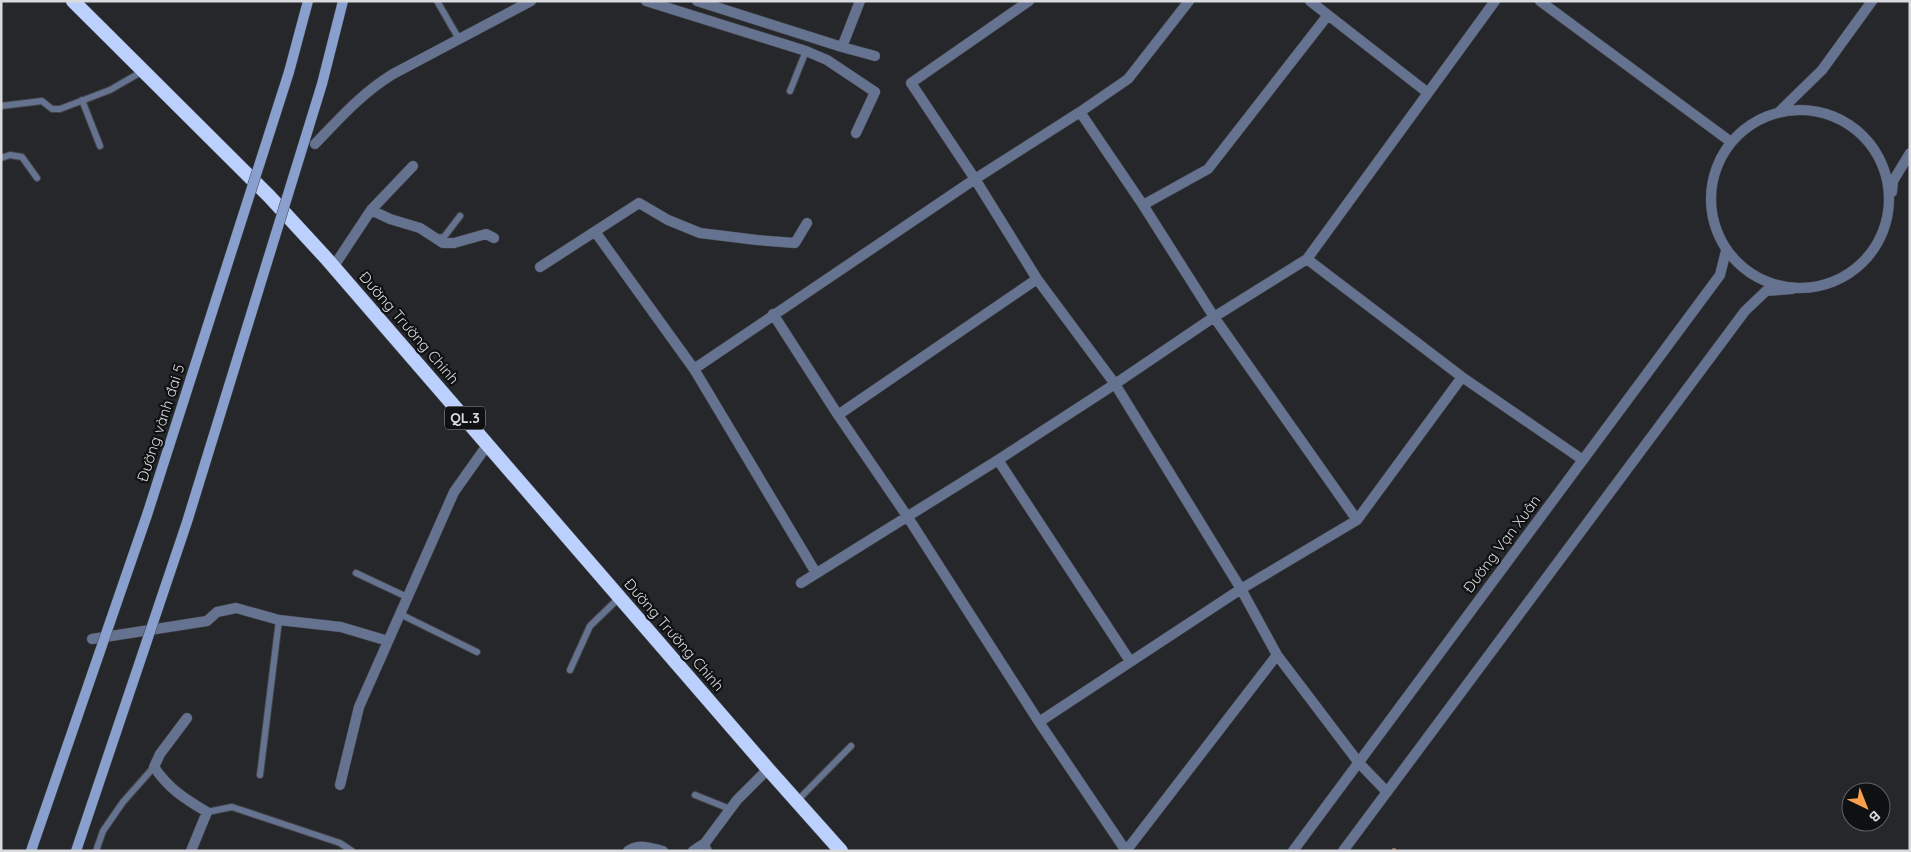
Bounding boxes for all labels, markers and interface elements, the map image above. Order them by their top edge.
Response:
street label: Đường Trường Chinh [355,268,463,388]
street label: Đường vành đai 5 [133,362,188,484]
road number: QL.3 [445,406,485,429]
street label: Đường Vạn Xuân [1459,491,1545,596]
street label: Đường Trường Chinh [620,575,728,695]
north arrow [1841,782,1891,832]
text: B [1865,807,1884,826]

